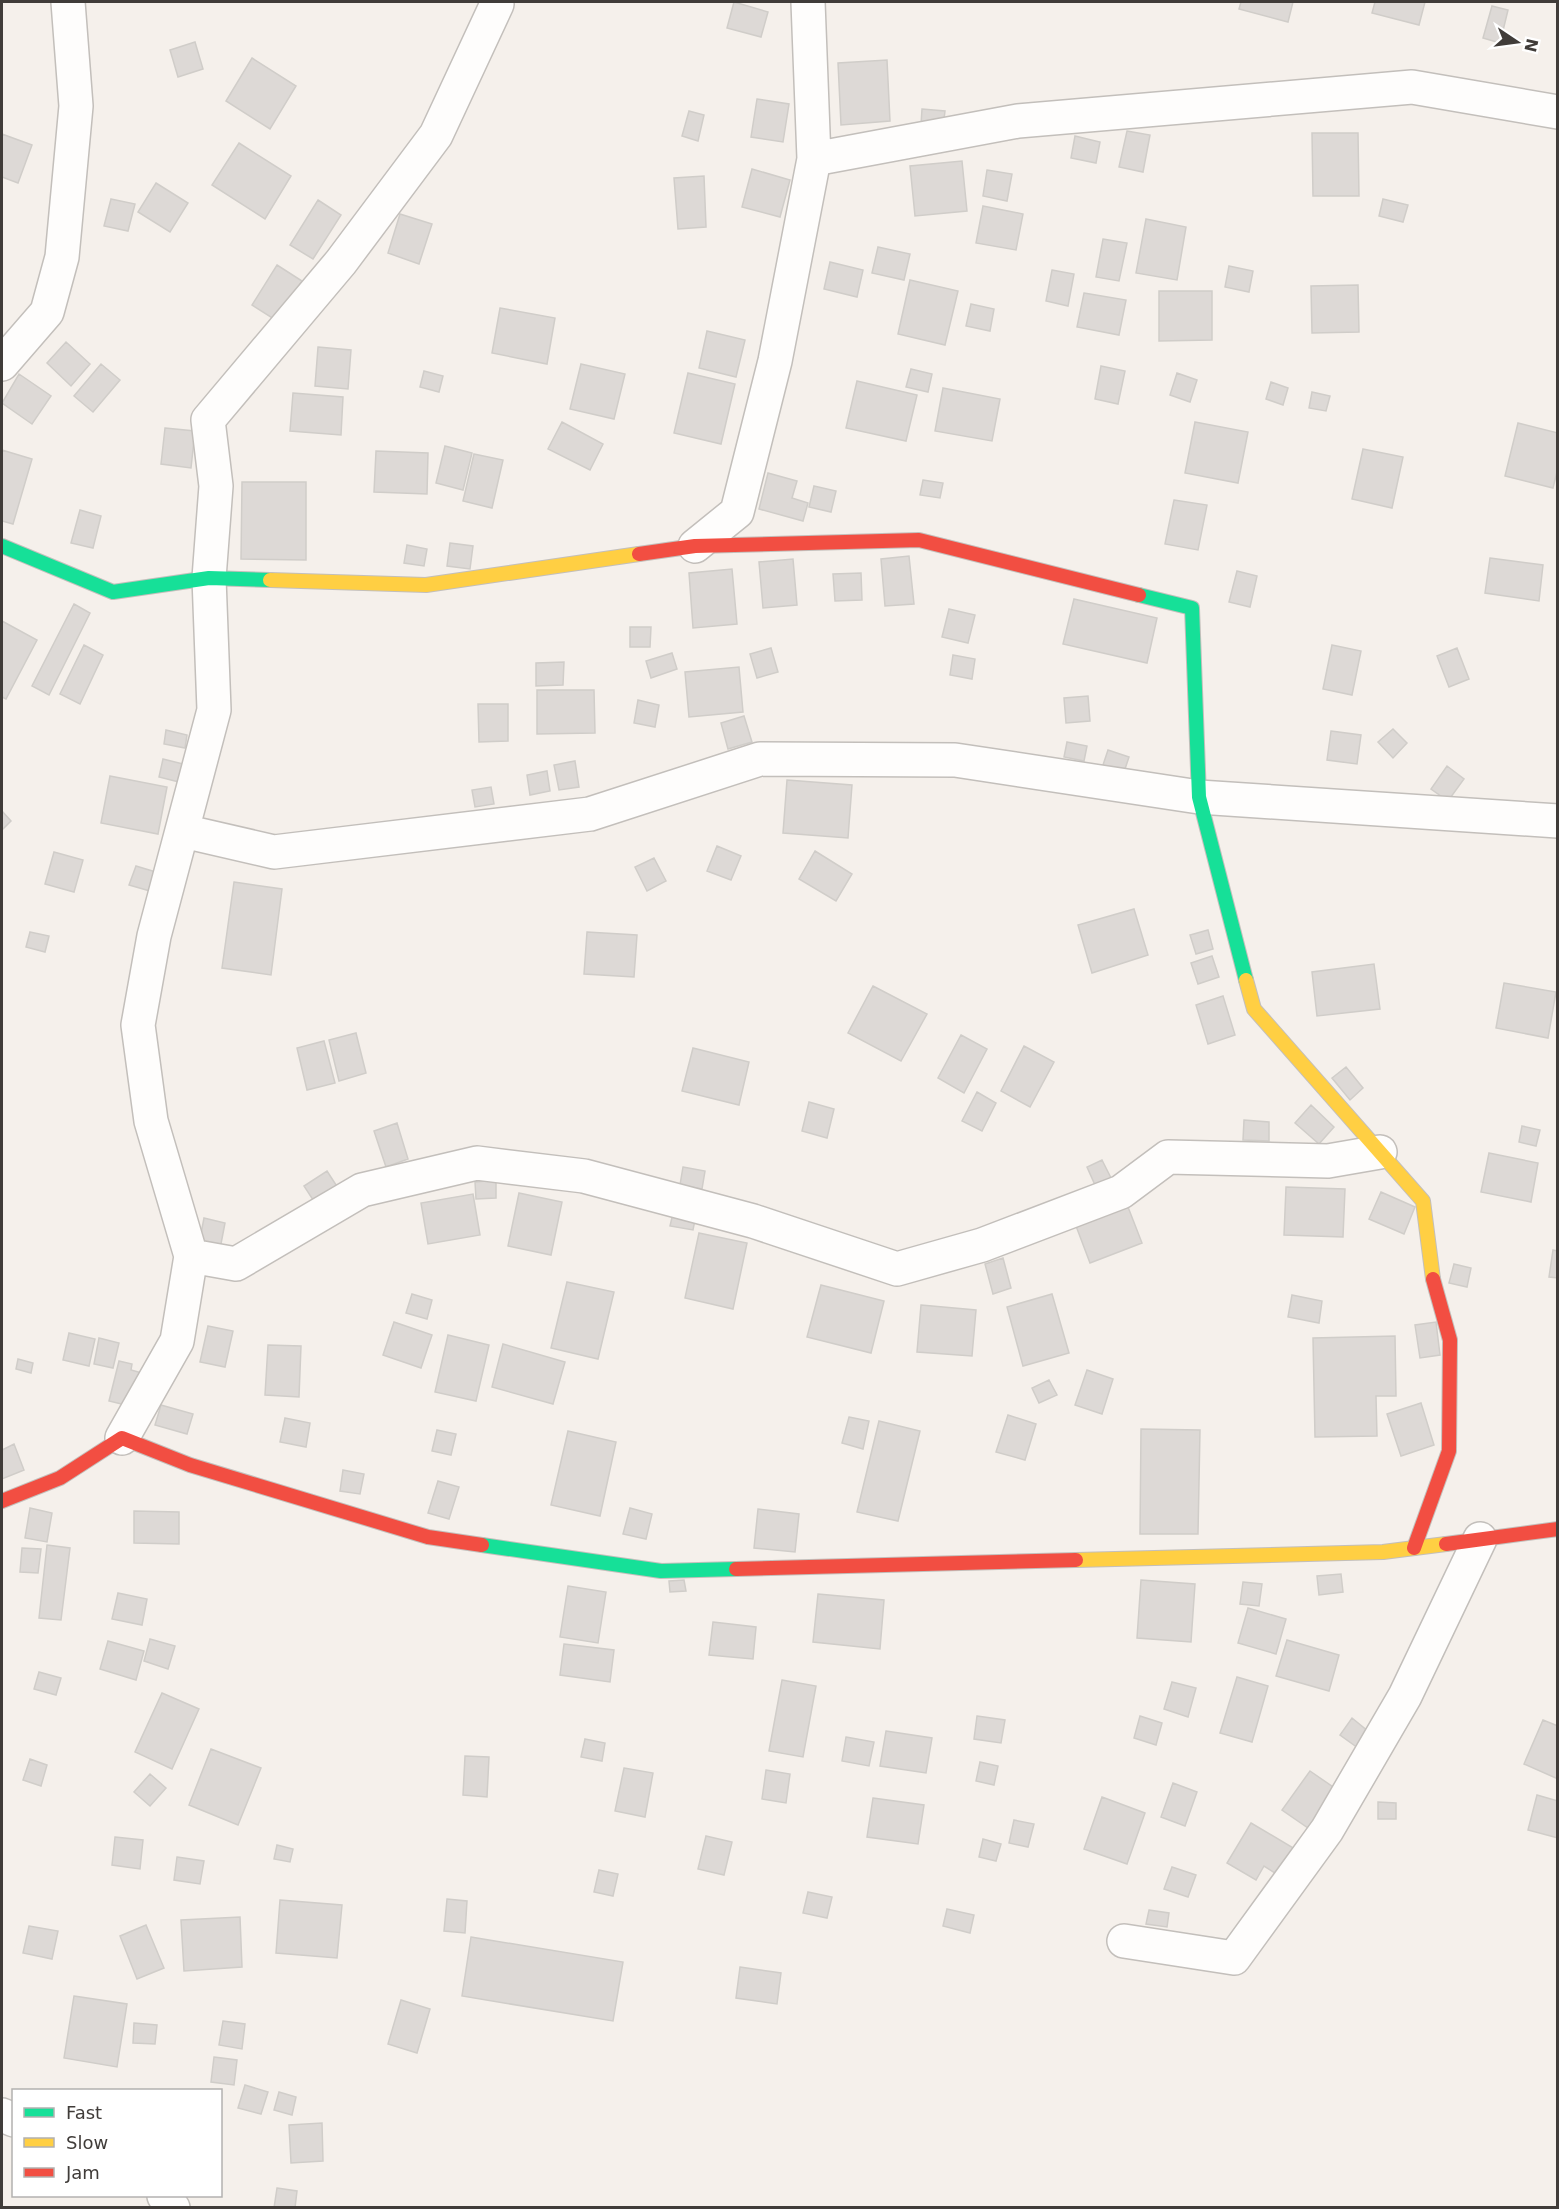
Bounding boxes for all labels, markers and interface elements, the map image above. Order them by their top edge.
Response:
north arrow [1487,12,1547,72]
text: N [1520,37,1542,54]
legend [12,2089,222,2197]
text: Fast [66,2102,102,2123]
text: Slow [66,2132,108,2153]
text: Jam [65,2162,100,2183]

